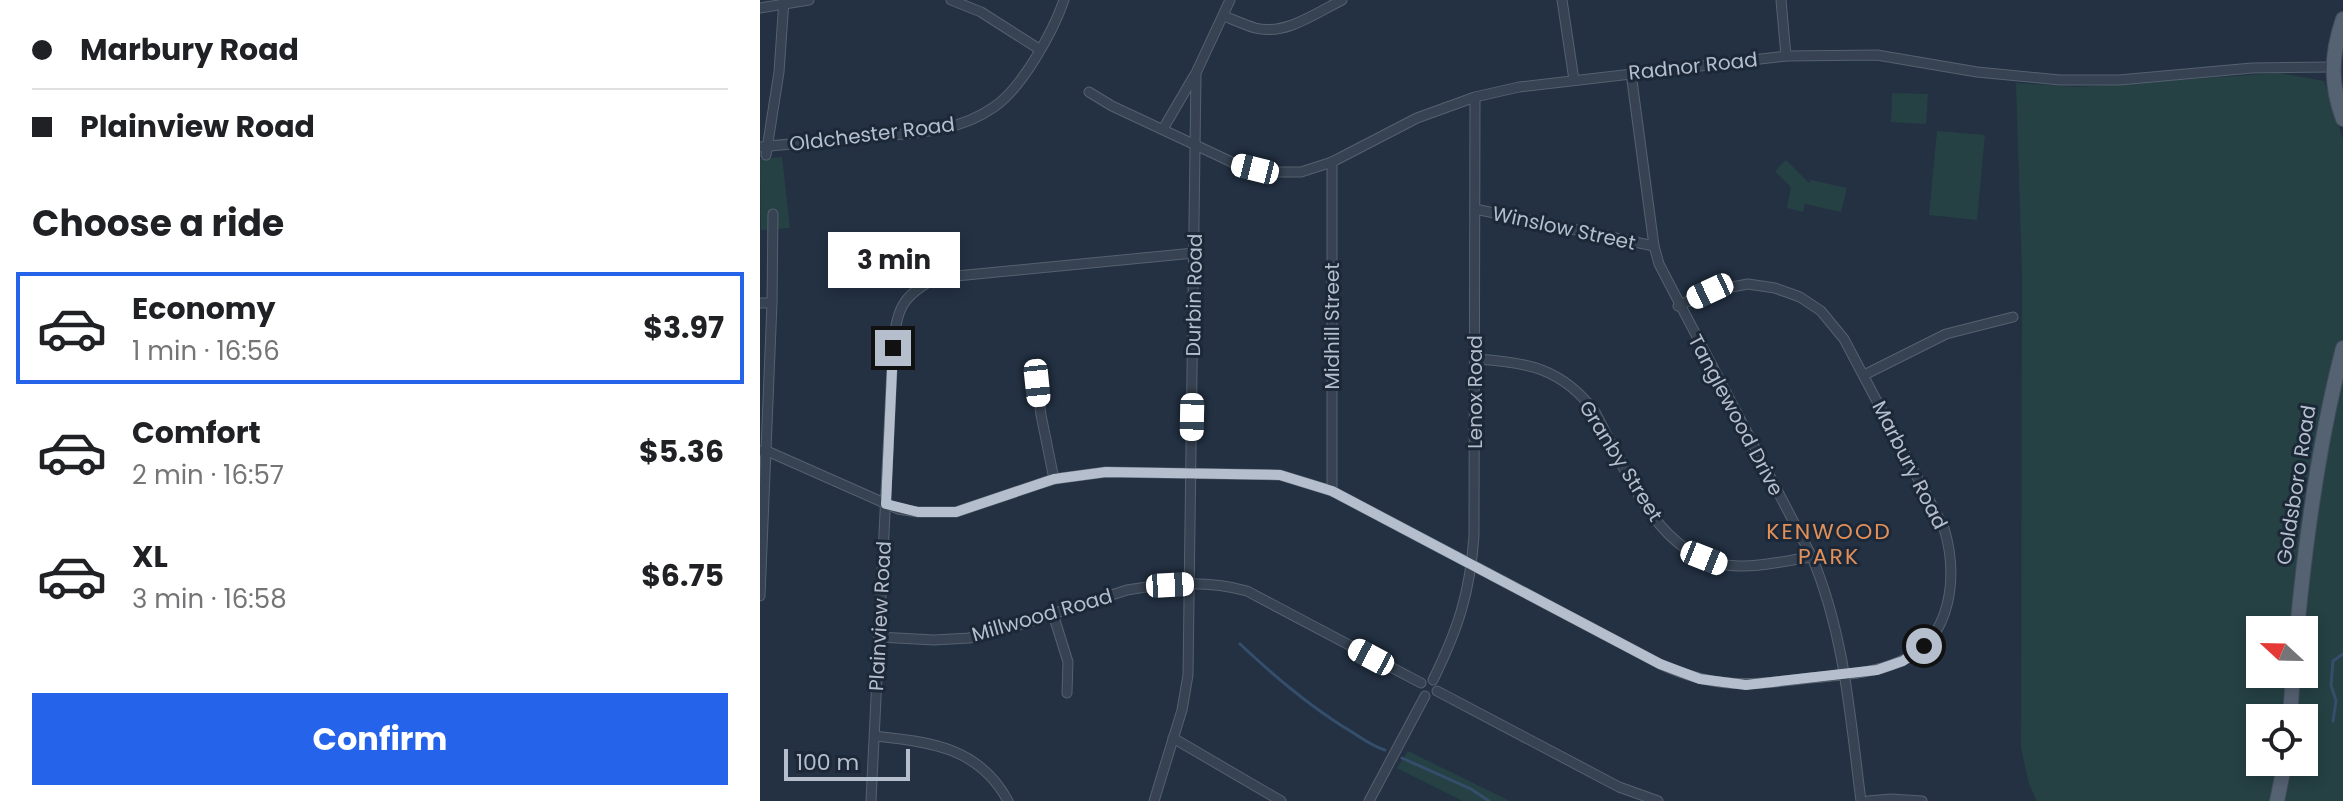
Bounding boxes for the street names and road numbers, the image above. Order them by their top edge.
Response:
street label: Radnor Road [1627,45,1759,87]
street label: Oldchester Road [788,110,956,158]
street label: Winslow Street [1490,199,1638,257]
street label: Durbin Road [1179,233,1209,357]
street label: Midhill Street [1318,262,1346,390]
street label: Tanglewood Drive [1682,329,1790,501]
street label: Lenox Road [1461,335,1489,449]
street label: Granby Street [1573,395,1669,527]
street label: Marbury Road [1866,396,1954,534]
street label: Goldsboro Road [2270,403,2322,567]
street label: Plainview Road [862,540,898,692]
street label: Millwood Road [969,582,1115,648]

